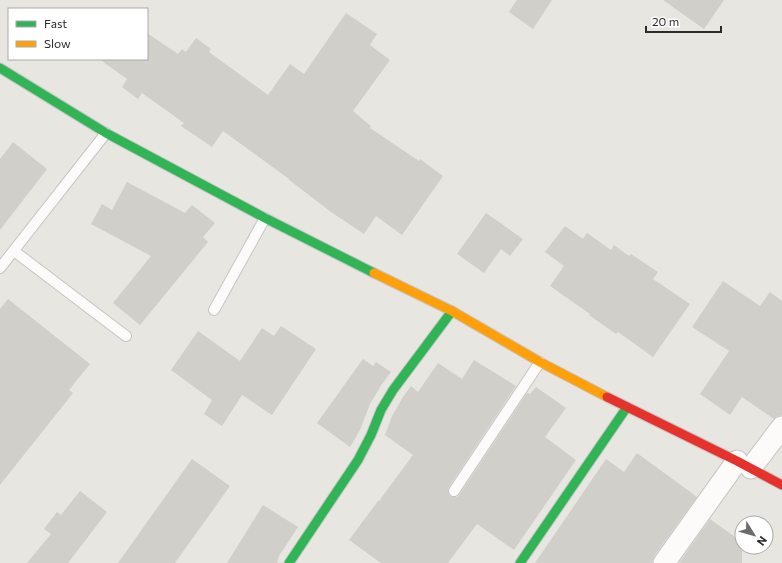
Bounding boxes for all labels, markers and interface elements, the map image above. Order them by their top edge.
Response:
legend [8,8,148,60]
scale bar [646,8,721,34]
text: 20 m [652,14,679,28]
text: Fast [44,16,67,30]
text: Slow [44,36,71,50]
north arrow [734,515,774,555]
text: N [755,534,770,549]

